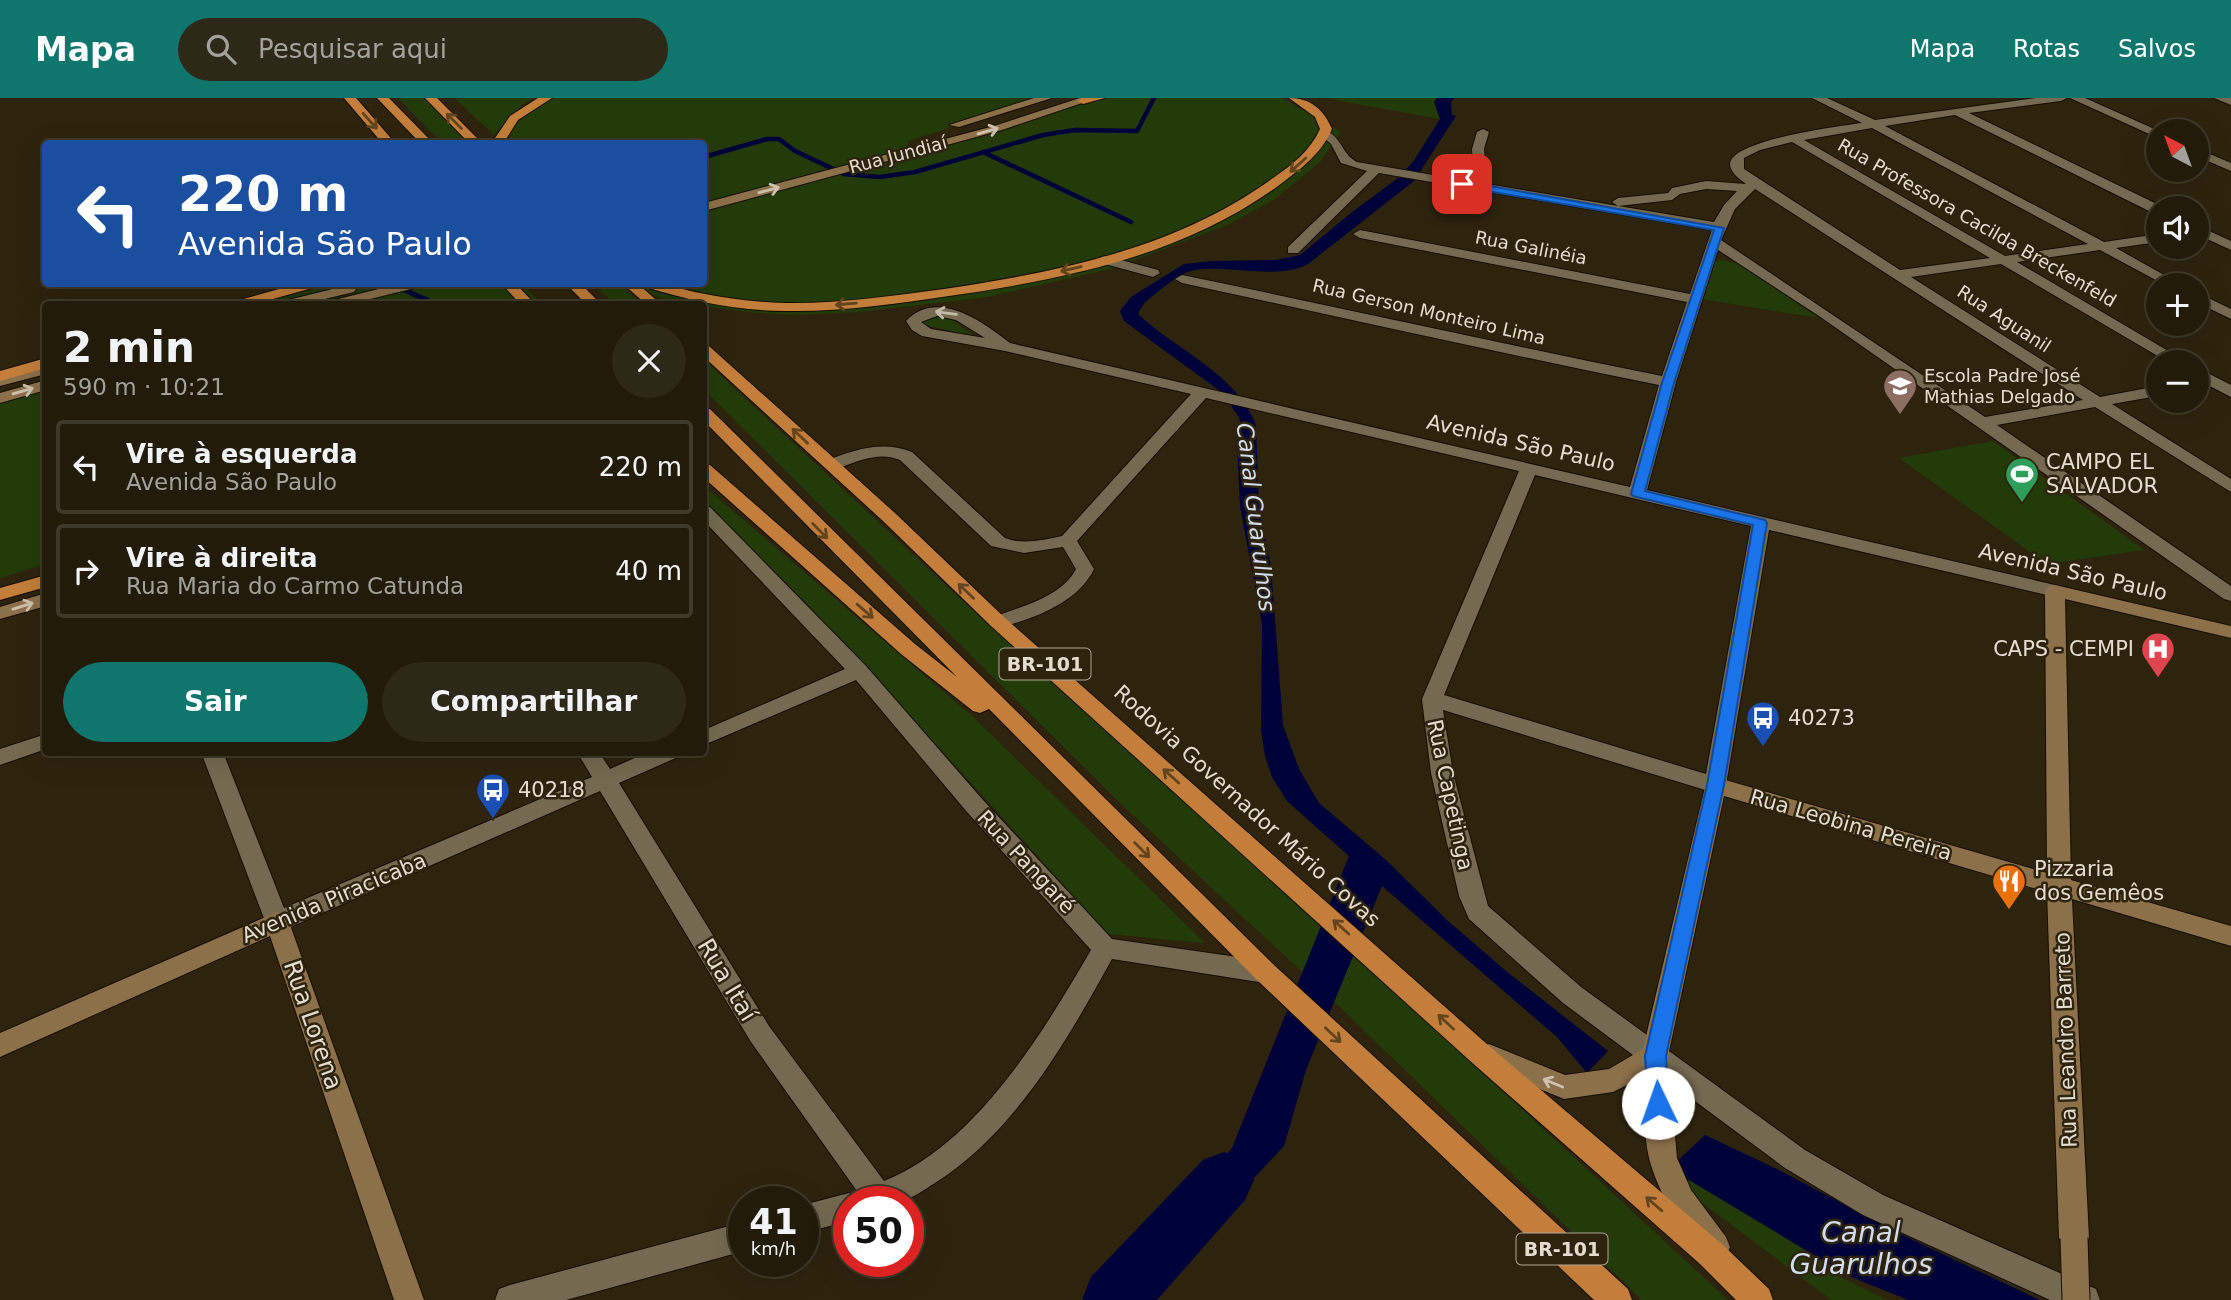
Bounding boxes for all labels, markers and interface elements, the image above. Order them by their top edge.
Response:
search box [178,18,668,81]
text: Mapa [35,30,136,69]
icon: search [202,30,240,68]
text: Pesquisar aqui [258,34,447,64]
text: Mapa [1910,35,1975,63]
text: Rotas [2013,35,2080,63]
text: Salvos [2118,35,2196,63]
one-way arrow [361,112,378,129]
one-way arrow [446,112,463,129]
north arrow [2146,119,2208,182]
map controls [2146,119,2209,413]
one-way arrow [977,123,999,136]
street label: Rua Jundiaí [847,131,950,178]
street label: Rua Professora Cacilda Breckenfeld [1834,134,2120,311]
pin [1432,154,1492,214]
one-way arrow [1289,157,1307,173]
icon: arrive [1443,165,1481,203]
text: 220 m [178,166,348,223]
icon: left [63,168,154,259]
one-way arrow [758,182,780,195]
button: sound [2146,196,2209,259]
text: Avenida São Paulo [178,225,472,263]
street label: Rua Galinéia [1473,226,1589,269]
one-way arrow [1060,263,1083,276]
button: + [2146,273,2209,336]
street label: Rua Gerson Monteiro Lima [1311,274,1548,349]
street label: Rua Aguanil [1953,281,2055,357]
one-way arrow [836,298,858,311]
one-way arrow [935,307,958,320]
text: 2 min [63,323,195,372]
button: close [612,324,686,398]
button: − [2146,350,2209,413]
place label: Escola Padre José Mathias Delgado [1924,365,2081,407]
school or university icon: Escola Padre José Mathias Delgado [1881,367,1919,416]
text: 590 m · 10:21 [63,374,225,400]
one-way arrow [12,384,34,397]
street label: Avenida São Paulo [1424,410,1618,476]
water label: Canal Guarulhos [1232,421,1280,613]
one-way arrow [791,428,809,444]
text: Vire à esquerda [126,439,358,469]
icon: left [67,448,105,486]
place label: CAMPO EL SALVADOR [2046,450,2158,498]
text: 220 m [599,452,682,482]
sports icon: CAMPO EL SALVADOR [2003,455,2041,504]
text: Avenida São Paulo [126,469,337,495]
one-way arrow [811,522,828,539]
street label: Avenida São Paulo [1976,539,2170,605]
text: Vire à direita [126,543,318,573]
icon: right [67,552,105,590]
text: 40 m [615,556,682,586]
text: Rua Maria do Carmo Catunda [126,573,464,599]
one-way arrow [958,582,975,599]
one-way arrow [11,599,33,611]
one-way arrow [856,603,874,619]
hospital icon: CAPS - CEMPI [2139,630,2177,679]
place label: CAPS - CEMPI [1993,637,2134,661]
road number: BR-101 [1000,649,1090,680]
button: Sair [63,662,368,742]
button: Compartilhar [382,662,686,742]
street label: Rodovia Governador Mário Covas [1109,680,1385,932]
bus stop icon: 40273 [1744,699,1782,748]
place label: 40273 [1788,706,1855,730]
street label: Rua Capetinga [1422,717,1478,873]
one-way arrow [1162,768,1180,784]
bus stop icon: 40218 [474,771,512,820]
place label: 40218 [518,778,585,802]
street label: Rua Leobina Pereira [1747,785,1955,865]
street label: Rua Pangaré [972,806,1080,918]
one-way arrow [1134,842,1151,859]
street label: Avenida Piracicaba [238,848,430,948]
place label: Pizzaria dos Gemêos [2034,857,2164,905]
restaurant icon: Pizzaria dos Gemêos [1990,862,2028,911]
one-way arrow [1333,919,1351,935]
street label: Rua Leandro Barreto [2050,932,2082,1148]
street label: Rua Itaí [692,934,763,1027]
street label: Rua Lorena [278,957,348,1093]
one-way arrow [1437,1014,1455,1030]
one-way arrow [1324,1027,1342,1043]
position arrow [1621,1066,1695,1140]
one-way arrow [1542,1075,1564,1088]
speed limit sign: 50 [833,1186,924,1277]
one-way arrow [1645,1196,1663,1212]
text: 41 [749,1202,798,1242]
water label: Canal Guarulhos [1789,1216,1933,1281]
road number: BR-101 [1516,1233,1608,1264]
text: km/h [751,1238,796,1259]

